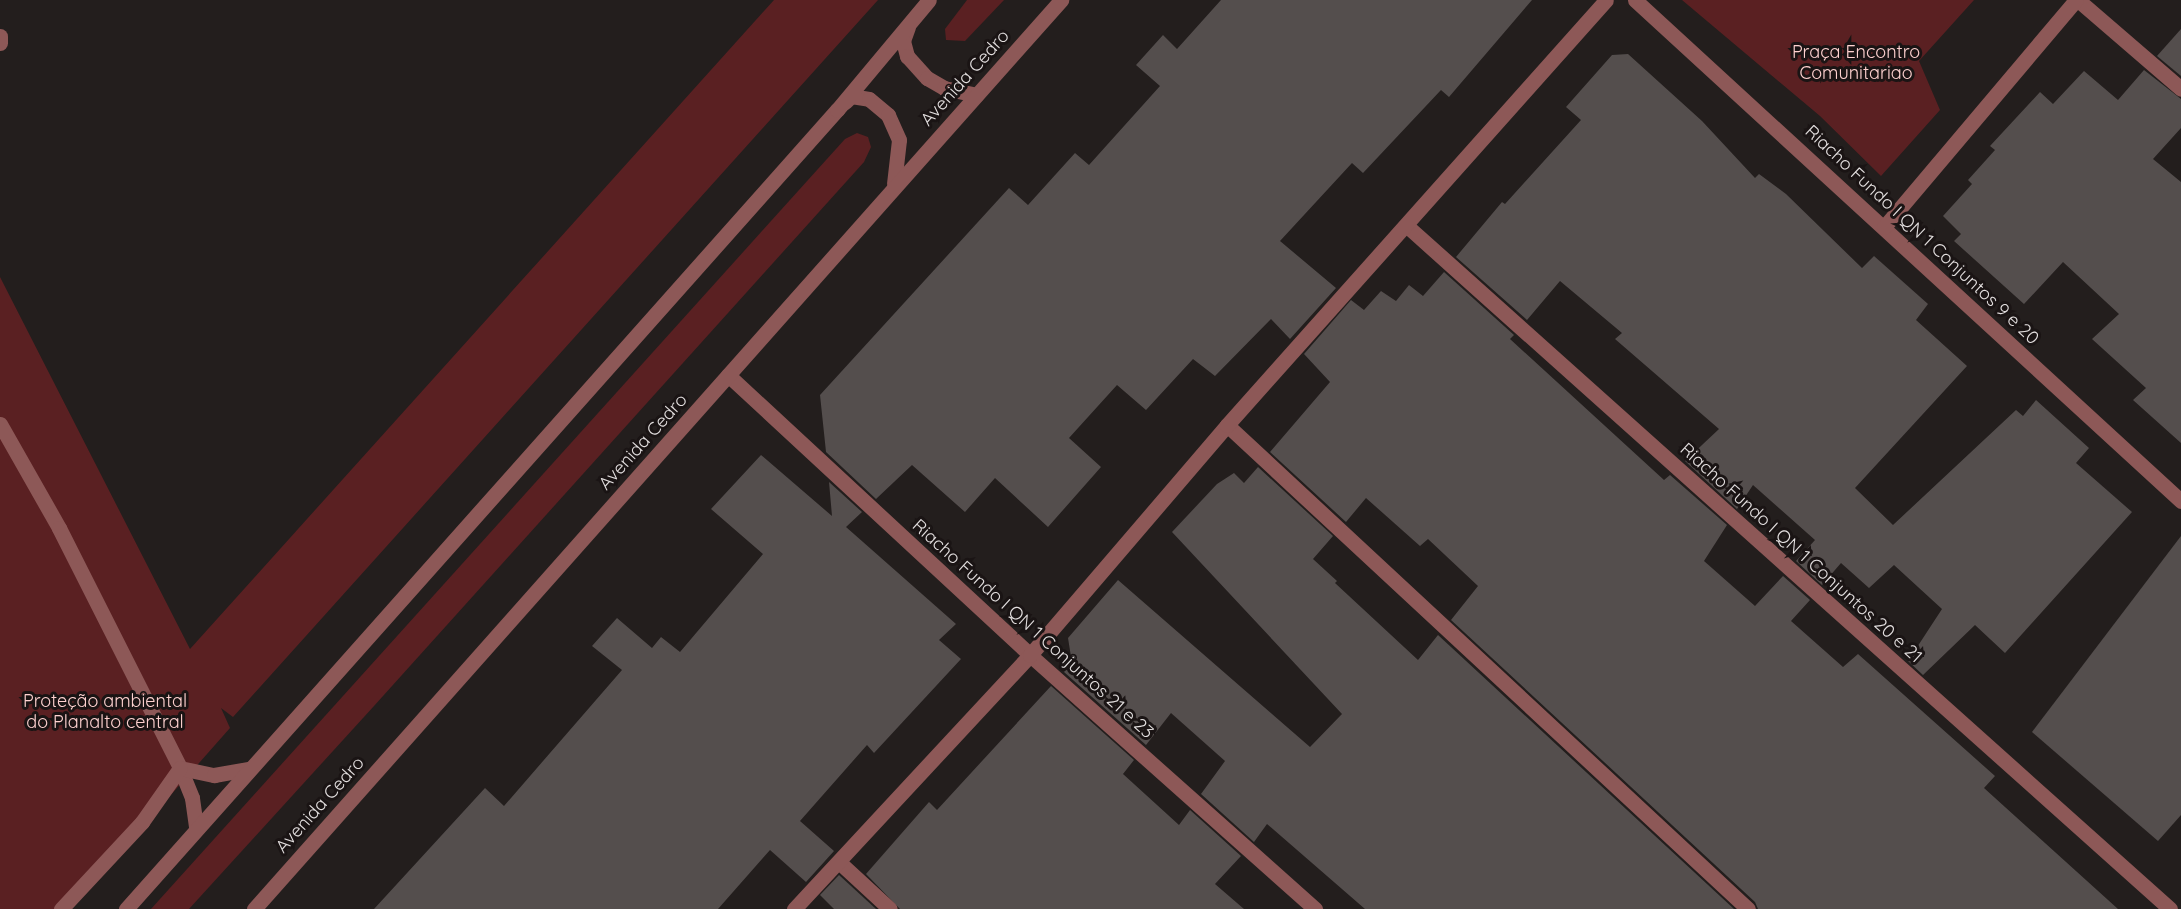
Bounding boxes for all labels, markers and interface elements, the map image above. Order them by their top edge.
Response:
street label: Avenida Cedro [916,25,1014,131]
park label: Praça Encontro Comunitariao [1792,42,1920,84]
street label: Riacho Fundo I QN 1 Conjuntos 9 e 20 [1801,121,2043,349]
street label: Avenida Cedro [594,389,692,495]
street label: Riacho Fundo I QN 1 Conjuntos 20 e 21 [1675,438,1927,668]
street label: Riacho Fundo I QN 1 Conjuntos 21 e 23 [908,515,1158,743]
park label: Proteção ambiental do Planalto central [23,691,187,734]
street label: Avenida Cedro [271,752,369,858]

